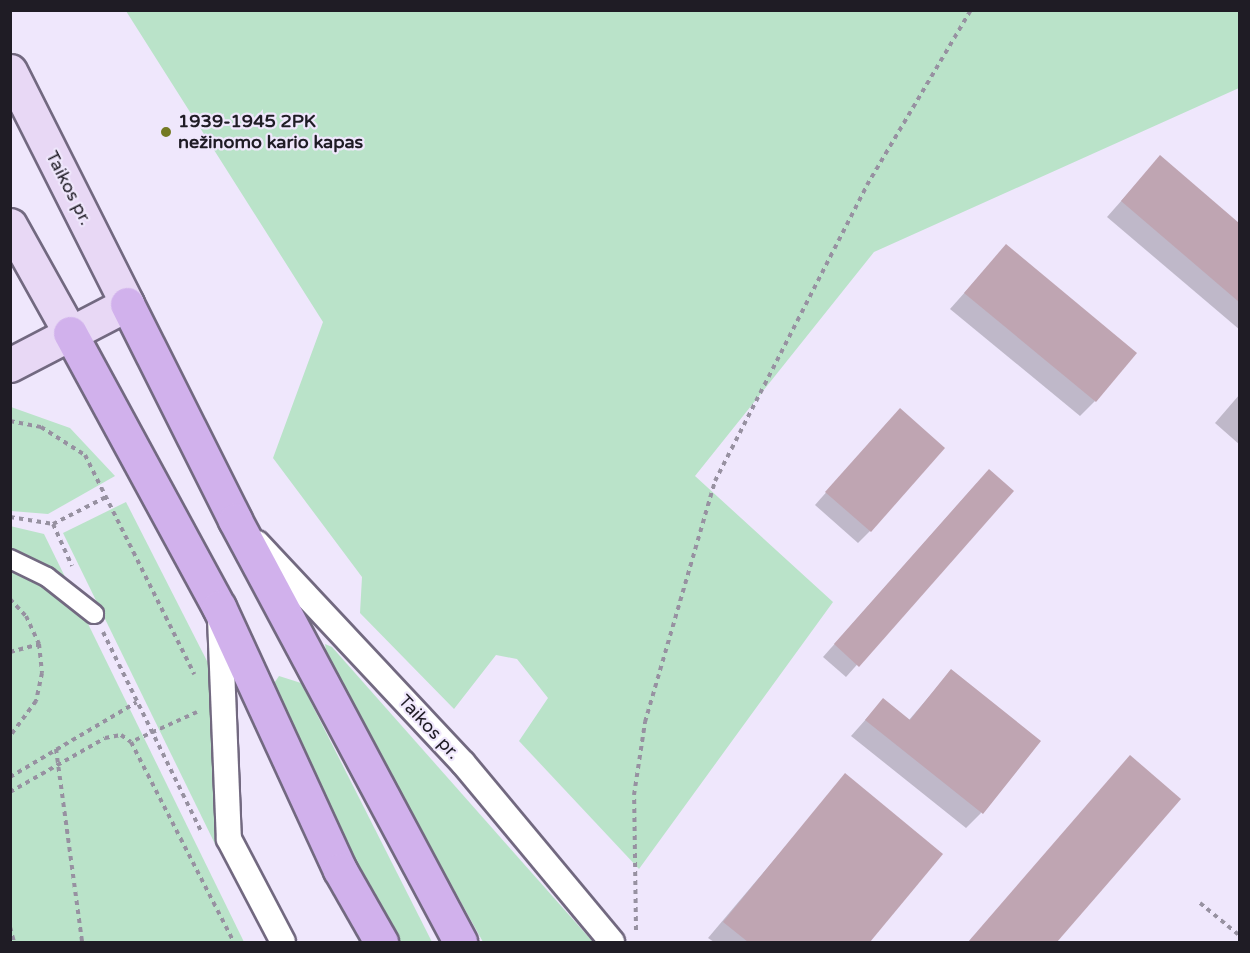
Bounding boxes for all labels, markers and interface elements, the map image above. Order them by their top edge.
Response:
place label: 1939-1945 2PK nežinomo kario kapas [178,111,363,154]
marker: 1939-1945 2PK nežinomo kario kapas [159,125,173,139]
street label: Taikos pr. [41,147,97,229]
street label: Taikos pr. [394,690,464,764]

